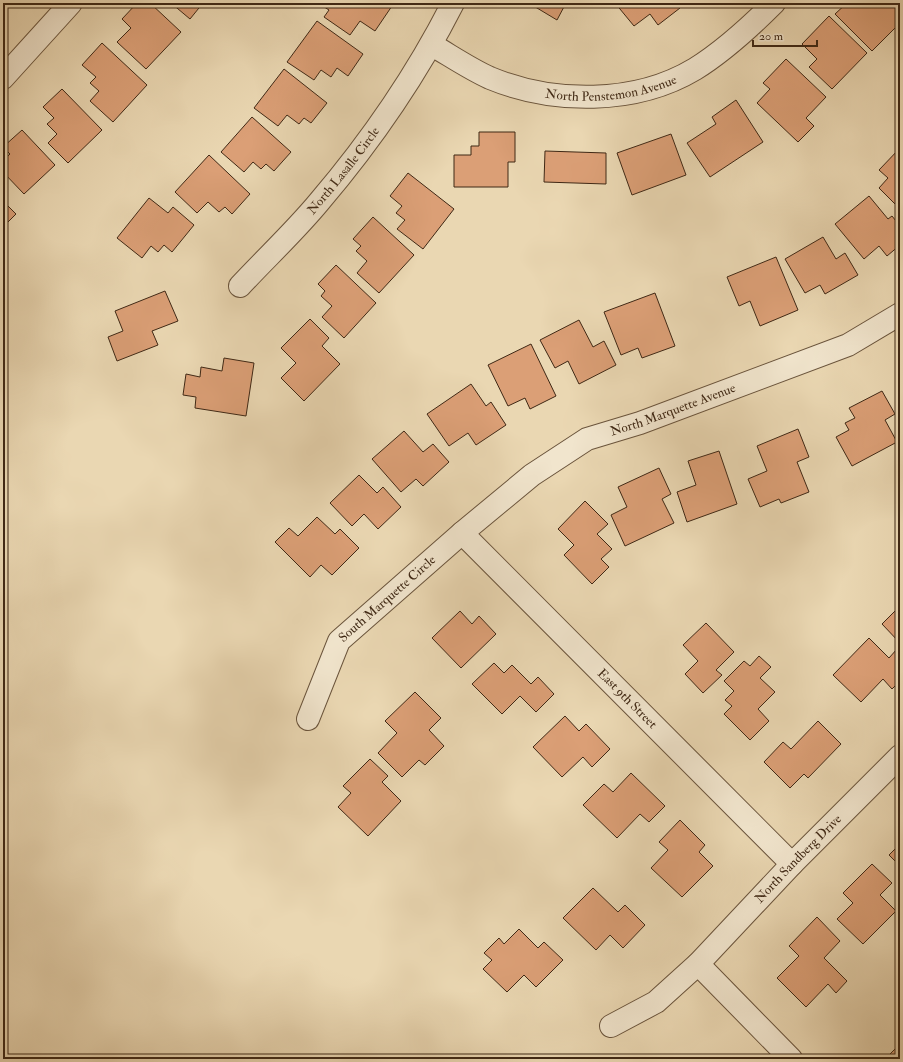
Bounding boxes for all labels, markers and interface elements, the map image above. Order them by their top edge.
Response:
scale bar [753,22,817,48]
text: 20 m [759,29,784,44]
street label: North Penstemon Avenue [544,71,680,105]
street label: North Lasalle Circle [304,123,383,218]
street label: North Marquette Avenue [608,380,738,440]
street label: South Marquette Circle [335,551,439,646]
street label: East 9th Street [594,665,660,732]
street label: North Sandberg Drive [751,811,845,906]

